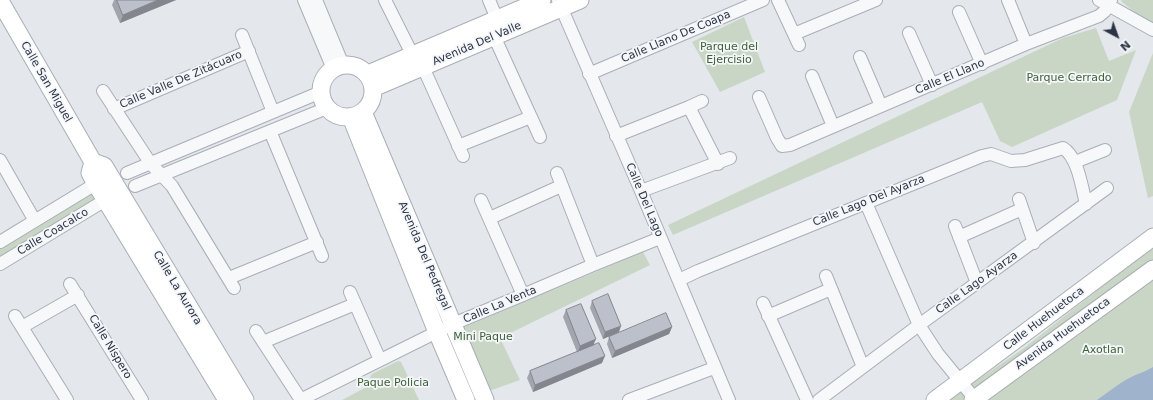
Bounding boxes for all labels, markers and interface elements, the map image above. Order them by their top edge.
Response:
street label: Calle Llano De Coapa [619,8,733,66]
north arrow [1097,16,1137,56]
street label: Avenida Del Valle [430,19,524,69]
text: N [1117,38,1133,53]
street label: Calle San Miguel [17,39,75,125]
park label: Parque del Ejercisio [700,40,758,66]
street label: Calle Valle De Zitácuaro [118,48,244,112]
street label: Calle El Llano [913,56,987,98]
park label: Parque Cerrado [1026,71,1112,85]
street label: Calle Del Lago [622,161,666,239]
street label: Calle Lago Del Ayarza [811,172,927,230]
street label: Avenida Del Pedregal [395,200,453,312]
street label: Calle Coacalco [15,206,91,258]
street label: Calle La Aurora [150,249,204,327]
street label: Calle Lago Ayarza [934,249,1020,317]
street label: Calle La Venta [461,284,539,326]
street label: Calle Huehuetoca [1001,284,1087,354]
street label: Avenida Huehuetoca [1013,295,1113,373]
street label: Calle Níspero [86,312,134,382]
park label: Mini Paque [453,330,513,344]
park label: Axotlan [1082,343,1124,357]
park label: Paque Policia [357,376,429,390]

